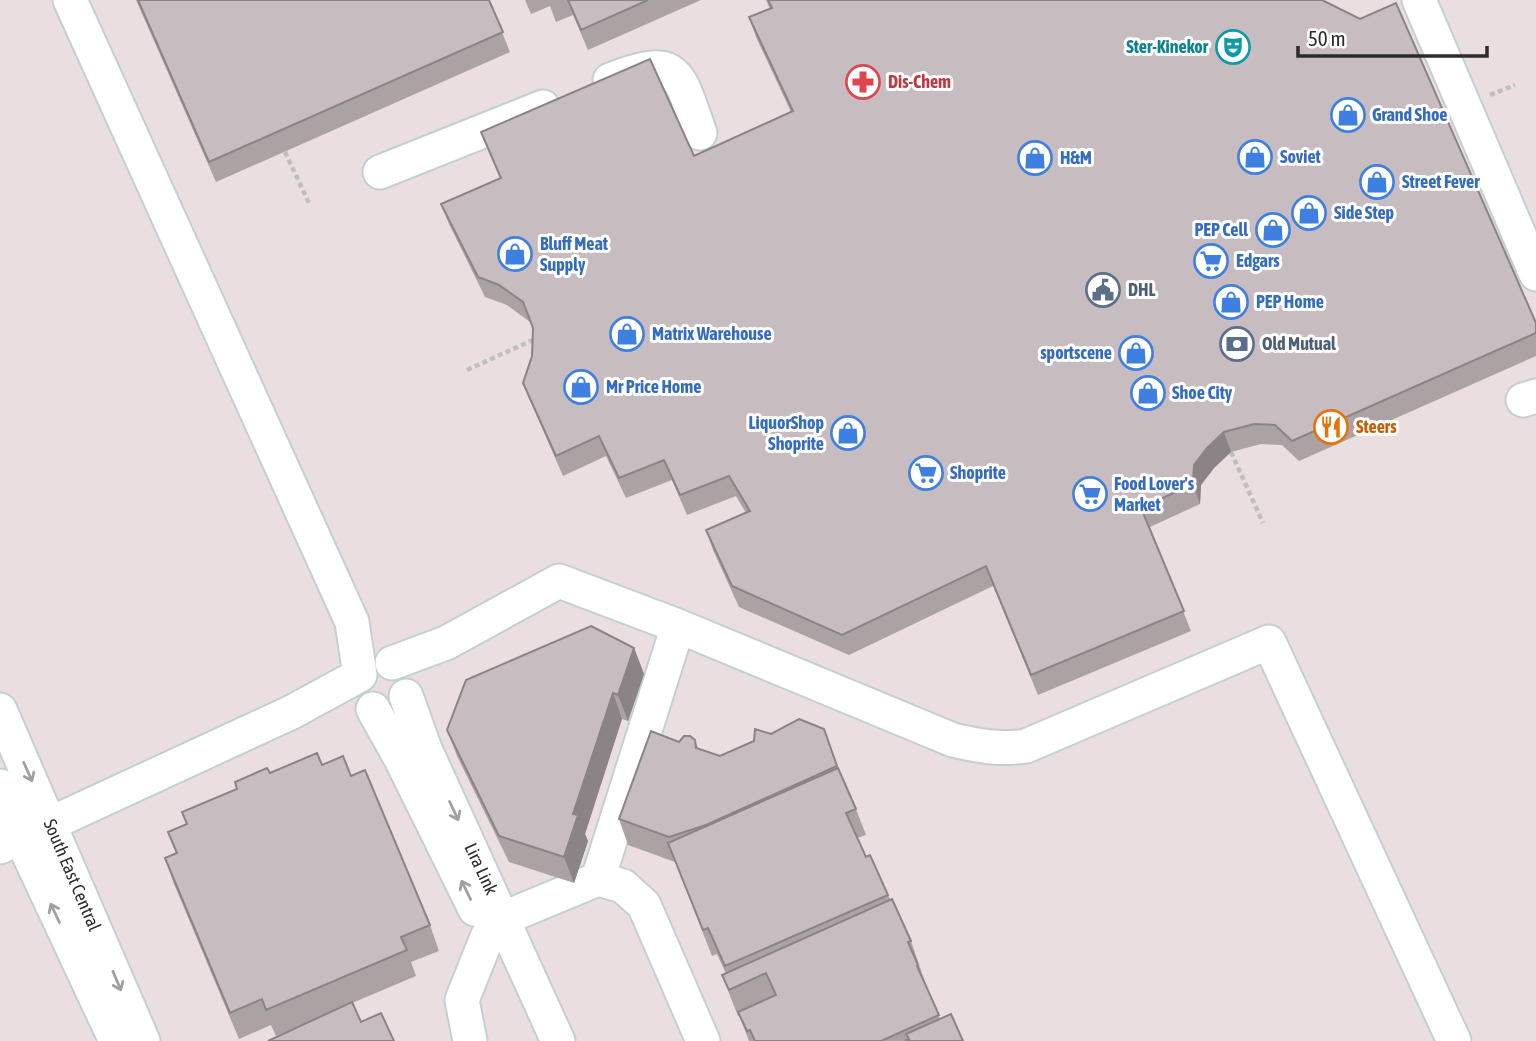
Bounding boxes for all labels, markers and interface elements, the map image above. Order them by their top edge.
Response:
scale bar [1298,14,1487,58]
text: 50 m [1308,26,1346,50]
theatre icon: Ster-Kinekor [1214,28,1252,66]
place label: Ster-Kinekor [1126,36,1209,57]
pharmacy icon: Dis-Chem [844,63,882,101]
place label: Dis-Chem [888,71,951,92]
shop icon: Grand Shoe [1329,96,1367,134]
place label: Grand Shoe [1372,104,1448,125]
shop icon: Soviet [1236,138,1274,176]
shop icon: H&M [1016,139,1054,177]
place label: Soviet [1280,146,1322,167]
place label: H&M [1060,147,1092,168]
shop icon: Street Fever [1358,163,1396,201]
place label: Street Fever [1402,171,1480,192]
shop icon: Side Step [1290,194,1328,232]
place label: Side Step [1334,202,1394,223]
shop icon: PEP Cell [1254,211,1292,249]
place label: PEP Cell [1194,219,1248,240]
place label: Bluff Meat Supply [540,233,609,275]
shop icon: Bluff Meat Supply [496,235,534,273]
supermarket icon: Edgars [1192,242,1230,280]
place label: Edgars [1236,250,1280,271]
public building icon: DHL [1084,271,1122,309]
place label: DHL [1128,279,1156,300]
shop icon: PEP Home [1212,283,1250,321]
place label: PEP Home [1256,291,1324,312]
shop icon: Matrix Warehouse [608,315,646,353]
place label: Matrix Warehouse [652,323,772,344]
bank icon: Old Mutual [1218,325,1256,363]
place label: Old Mutual [1262,333,1336,354]
shop icon: sportscene [1117,334,1155,372]
place label: sportscene [1040,342,1112,363]
shop icon: Mr Price Home [562,368,600,406]
shop icon: Shoe City [1129,374,1167,412]
place label: Mr Price Home [606,376,701,397]
place label: Shoe City [1172,382,1233,403]
restaurant icon: Steers [1312,408,1350,446]
place label: LiquorShop Shoprite [749,412,824,454]
shop icon: LiquorShop Shoprite [829,414,867,452]
place label: Steers [1356,416,1397,437]
supermarket icon: Shoprite [907,454,945,492]
place label: Shoprite [950,462,1006,483]
place label: Food Lover's Market [1114,473,1195,515]
supermarket icon: Food Lover's Market [1071,475,1109,513]
one-way arrow [22,761,35,783]
one-way arrow [448,800,461,821]
street label: South East Central [39,816,106,934]
street label: Lira Link [460,840,503,898]
one-way arrow [458,880,472,901]
one-way arrow [48,903,61,924]
one-way arrow [111,970,124,992]

